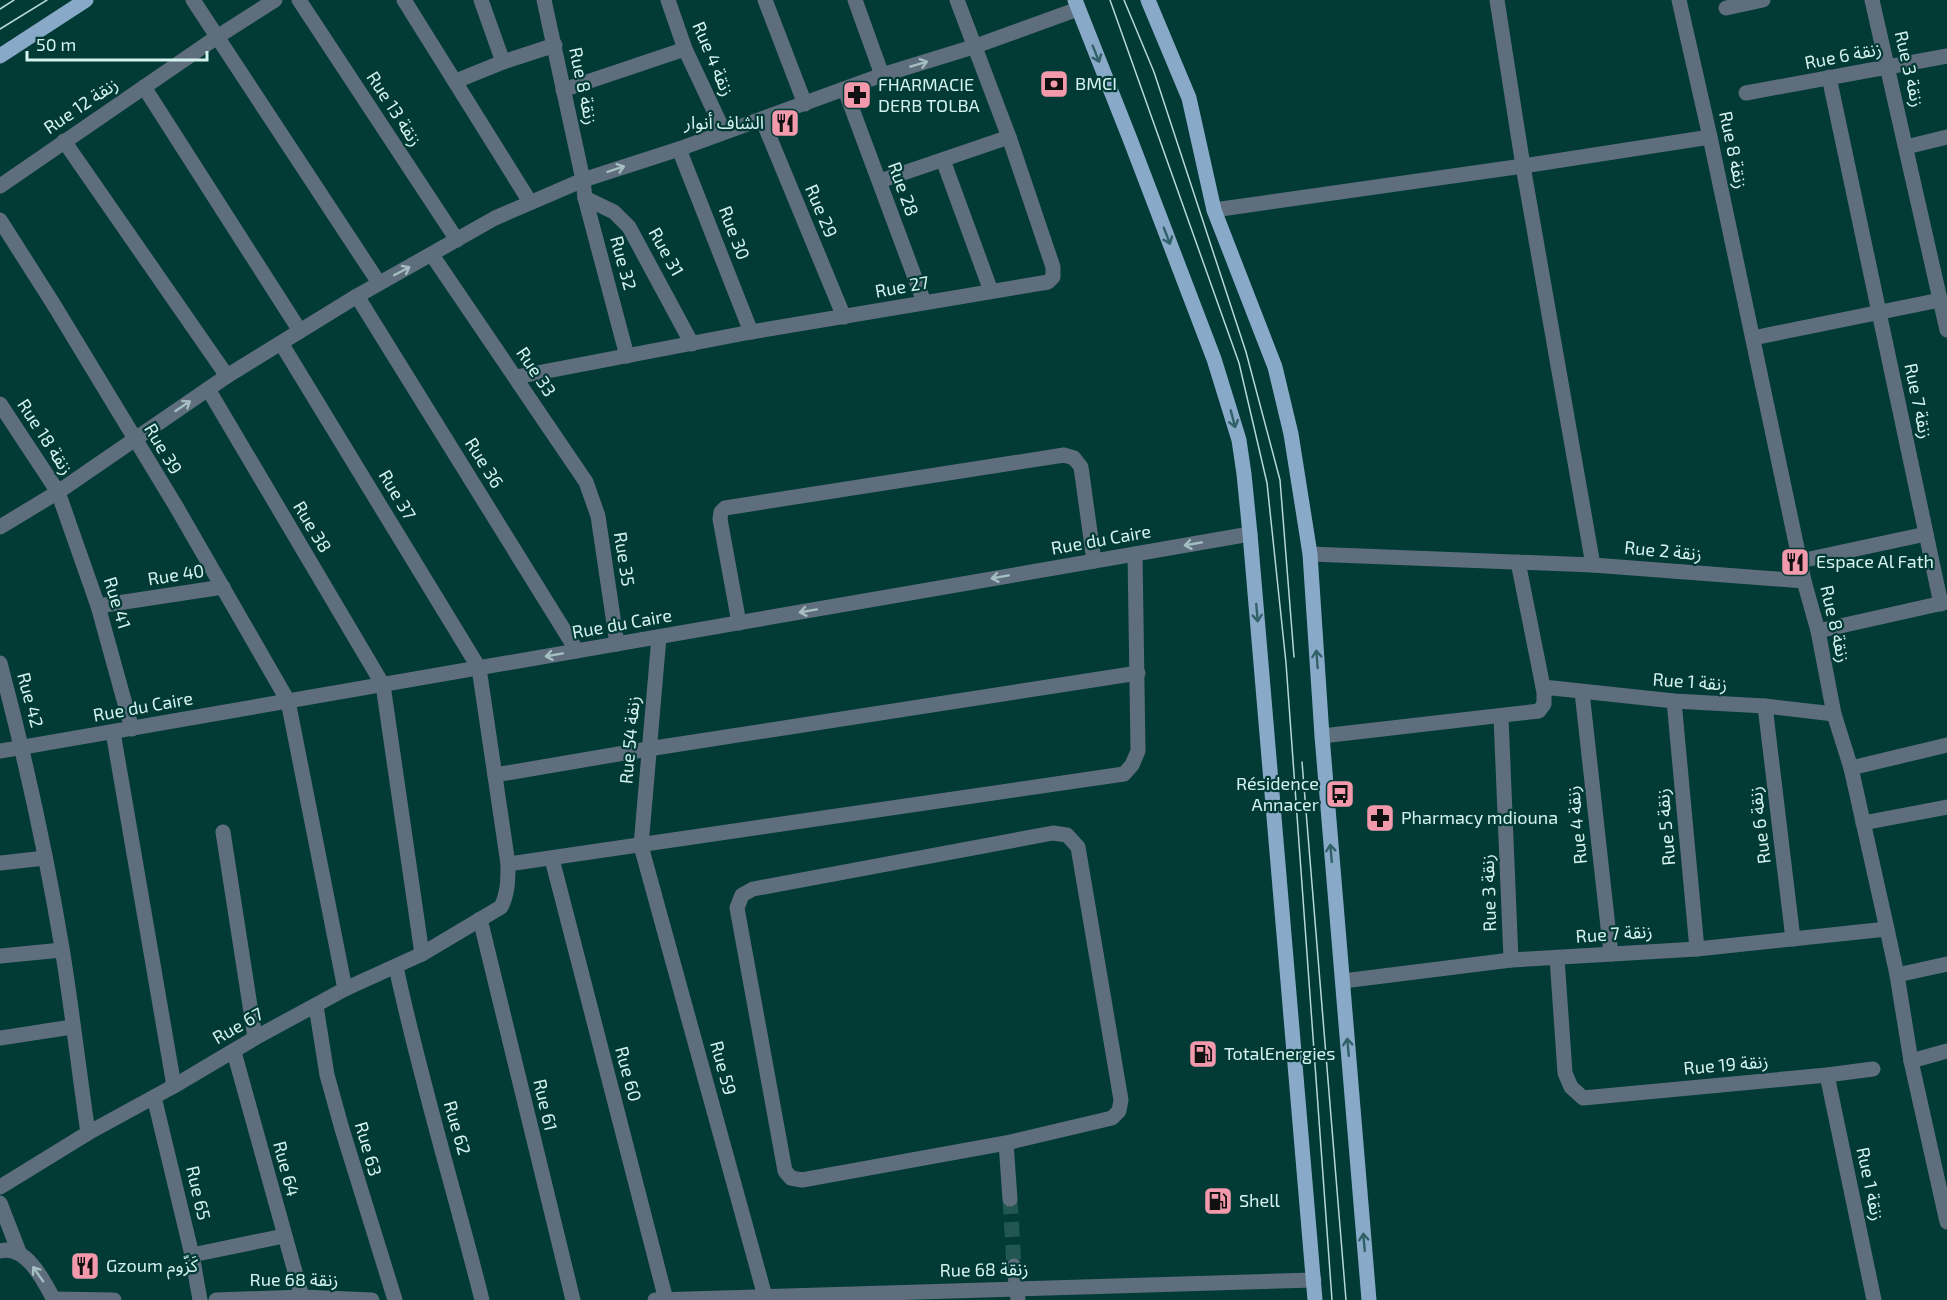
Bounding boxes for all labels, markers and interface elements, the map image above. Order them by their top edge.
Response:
street label: Rue 4 زنقة [687,18,739,100]
scale bar [27,24,207,62]
street label: Rue 3 زنقة [1890,28,1929,109]
text: 50 m [36,33,76,55]
street label: Rue 6 زنقة [1802,37,1883,74]
street label: Rue 8 زنقة [564,45,603,127]
one-way arrow [1091,45,1102,63]
one-way arrow [909,58,928,69]
street label: Rue 13 زنقة [362,67,427,151]
bank icon: BMCI [1038,68,1070,100]
street label: Rue 12 زنقة [39,72,122,139]
place label: BMCI [1075,72,1117,94]
place label: FHARMACIE DERB TOLBA [878,73,981,116]
pharmacy icon: FHARMACIE DERB TOLBA [841,79,873,111]
restaurant icon: الشاف أنوار [769,107,801,139]
street label: Rue 8 زنقة [1714,109,1753,191]
place label: الشاف أنوار [683,111,764,134]
street label: Rue 28 [884,159,924,219]
one-way arrow [606,163,625,174]
street label: Rue 29 [801,181,843,240]
street label: Rue 30 [715,203,755,263]
street label: Rue 31 [645,223,689,280]
one-way arrow [1162,226,1173,245]
street label: Rue 32 [606,233,642,292]
one-way arrow [393,265,411,276]
street label: Rue 27 [873,270,931,302]
street label: Rue 33 [512,342,561,400]
street label: Rue 7 زنقة [1899,361,1938,441]
street label: Rue 18 زنقة [12,395,78,479]
one-way arrow [174,400,190,412]
one-way arrow [1228,410,1239,429]
street label: Rue 39 [140,419,188,478]
street label: Rue 36 [461,433,509,492]
street label: Rue 37 [374,466,421,523]
street label: Rue 38 [289,497,337,556]
street label: Rue du Caire [1049,519,1152,559]
street label: Rue 35 [610,530,640,588]
street label: Rue 2 زنقة [1623,536,1703,565]
one-way arrow [1183,539,1203,550]
restaurant icon: Espace Al Fath [1779,546,1811,578]
place label: Espace Al Fath [1816,550,1934,572]
street label: Rue 40 [146,559,206,589]
one-way arrow [991,572,1011,583]
street label: Rue 41 [100,574,136,631]
street label: Rue 8 زنقة [1815,583,1856,665]
one-way arrow [1252,602,1263,622]
street label: Rue du Caire [570,603,673,643]
one-way arrow [799,606,819,617]
one-way arrow [1311,649,1322,669]
one-way arrow [545,650,565,661]
street label: Rue 1 زنقة [1652,667,1728,696]
street label: Rue 42 [13,670,49,730]
street label: Rue du Caire [91,686,194,726]
street label: Rue 54 زنقة [614,695,645,785]
place label: Résidence Annacer [1236,772,1319,815]
bus stop icon: Résidence Annacer [1324,778,1356,810]
street label: Rue 4 زنقة [1561,785,1592,865]
street label: Rue 6 زنقة [1743,785,1776,865]
street label: Rue 5 زنقة [1651,788,1680,867]
pharmacy icon: Pharmacy mdiouna [1364,802,1396,834]
place label: Pharmacy mdiouna [1401,806,1558,828]
one-way arrow [1326,844,1337,864]
street label: Rue 3 زنقة [1476,854,1501,932]
street label: Rue 7 زنقة [1575,919,1653,948]
street label: Rue 67 [208,1002,267,1048]
street label: Rue 59 [706,1038,742,1097]
fuel station icon: TotalEnergies [1187,1038,1219,1070]
one-way arrow [1342,1038,1353,1058]
place label: TotalEnergies [1224,1042,1335,1064]
street label: Rue 60 [611,1044,647,1104]
street label: Rue 19 زنقة [1683,1049,1769,1080]
street label: Rue 61 [529,1077,563,1133]
street label: Rue 62 [440,1098,476,1157]
street label: Rue 63 [351,1119,387,1178]
street label: Rue 64 [269,1139,305,1199]
street label: Rue 1 زنقة [1851,1145,1890,1223]
street label: Rue 65 [182,1163,216,1222]
fuel station icon: Shell [1202,1185,1234,1217]
place label: Shell [1239,1189,1281,1211]
one-way arrow [1358,1232,1369,1252]
restaurant icon: Gzoum كَزّوم [69,1250,101,1282]
place label: Gzoum كَزّوم [106,1254,199,1280]
street label: Rue 68 زنقة [939,1257,1029,1282]
one-way arrow [32,1267,44,1283]
street label: Rue 68 زنقة [250,1268,338,1291]

